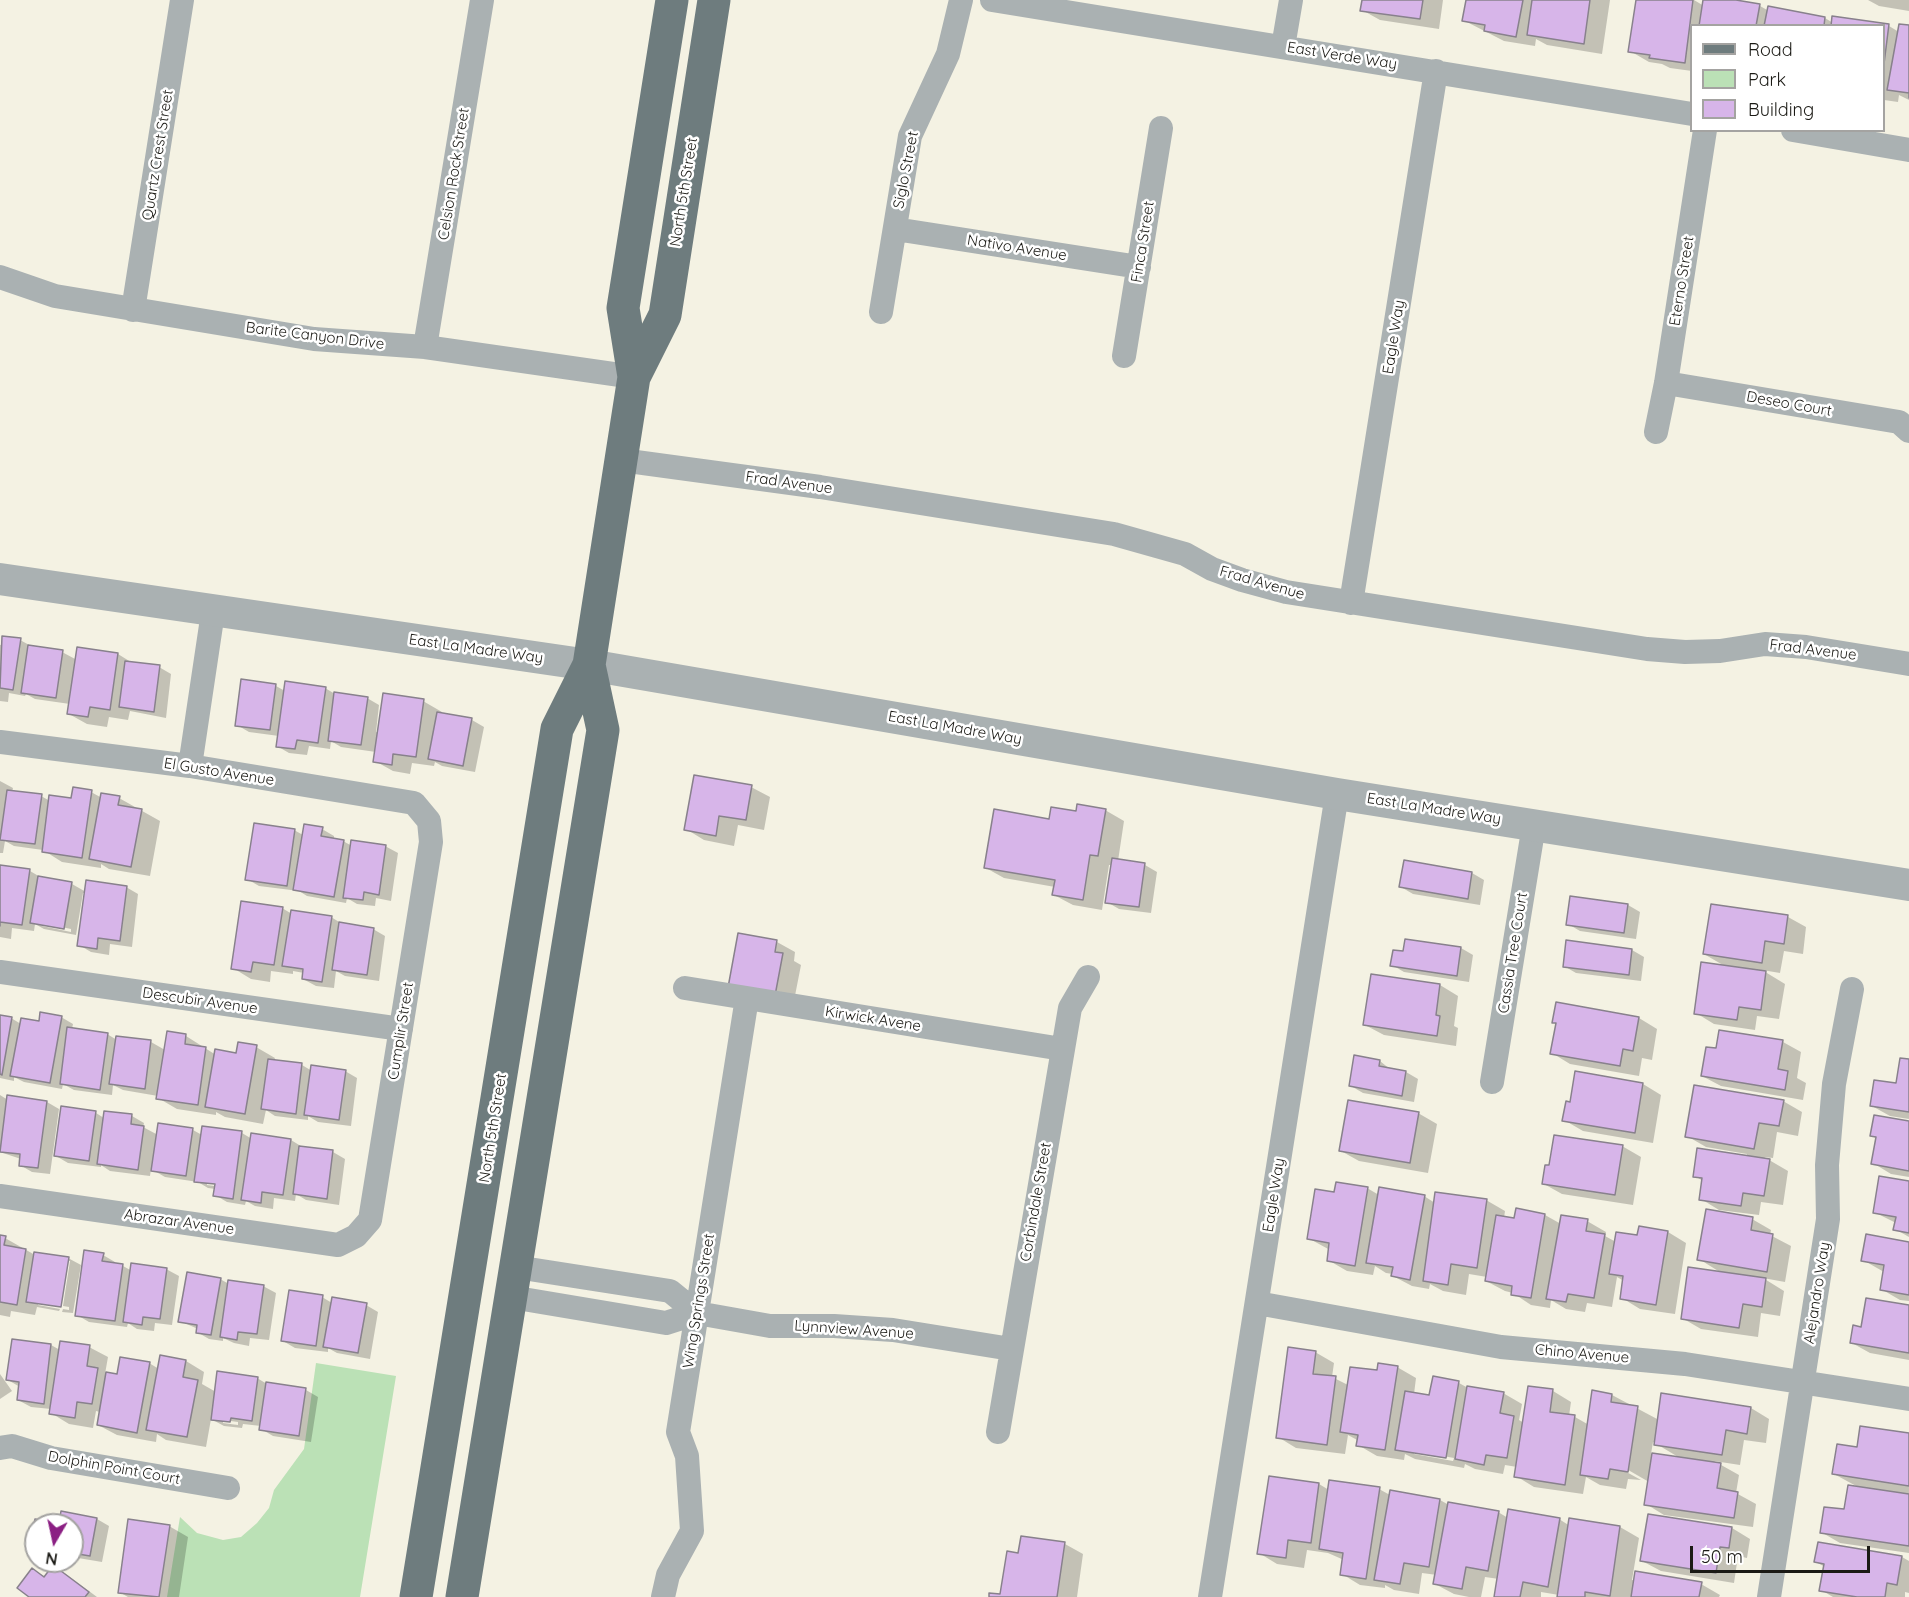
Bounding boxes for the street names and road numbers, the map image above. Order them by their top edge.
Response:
street label: East Verde Way [1286,38,1398,74]
street label: Quartz Crest Street [139,88,177,222]
street label: Celsion Rock Street [435,107,473,241]
street label: Siglo Street [890,130,922,210]
street label: North 5th Street [666,136,702,248]
street label: Finca Street [1128,200,1158,284]
street label: Nativo Avenue [966,231,1068,265]
street label: Eterno Street [1666,235,1698,327]
street label: Eagle Way [1379,299,1409,375]
street label: Barite Canyon Drive [245,319,385,353]
street label: Deseo Court [1745,388,1833,420]
street label: Frad Avenue [744,468,834,498]
street label: Frad Avenue [1217,562,1307,604]
street label: East La Madre Way [408,631,544,667]
street label: Frad Avenue [1768,636,1858,664]
street label: East La Madre Way [887,707,1023,749]
street label: El Gusto Avenue [163,754,275,790]
street label: East La Madre Way [1366,790,1502,828]
street label: Cassia Tree Court [1495,891,1531,1015]
street label: Cumplir Street [384,981,418,1081]
street label: Descubir Avenue [141,984,259,1018]
street label: Kirwick Avene [824,1003,922,1035]
street label: North 5th Street [475,1072,511,1184]
street label: Corbindale Street [1017,1141,1055,1263]
street label: Eagle Way [1259,1157,1289,1233]
street label: Abrazar Avenue [123,1205,235,1239]
street label: Wing Springs Street [679,1232,719,1370]
street label: Alejandro Way [1800,1241,1834,1345]
street label: Lynnview Avenue [794,1317,914,1343]
street label: Chino Avenue [1534,1341,1630,1367]
street label: Dolphin Point Court [46,1447,182,1489]

